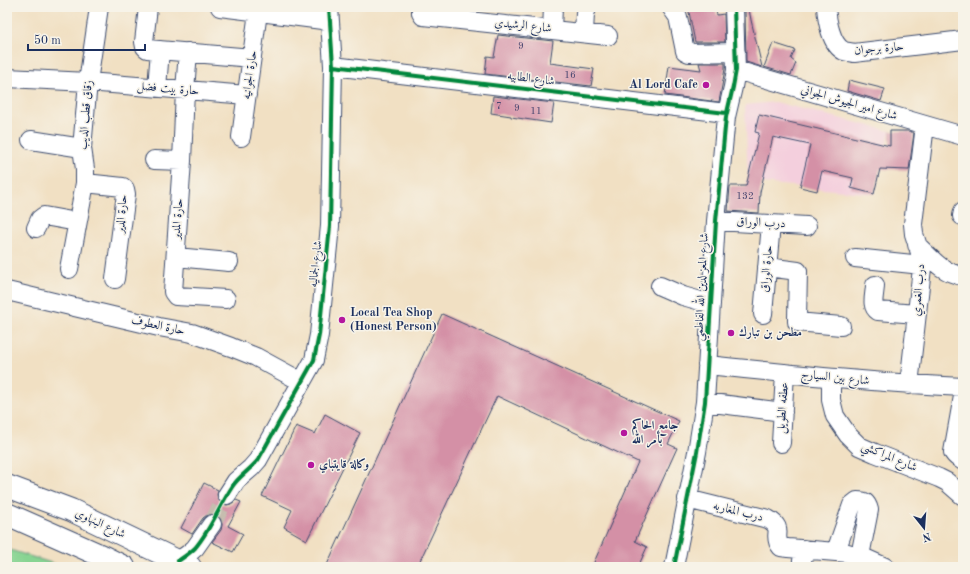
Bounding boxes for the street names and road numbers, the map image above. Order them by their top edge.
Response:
street label: شارع الرشيدي [493,17,552,39]
street label: حارة برجوان [854,41,904,58]
street label: حارة الجوانيه [241,50,260,100]
street label: شارع الطابيه [506,70,556,92]
street label: زقاق قطب الديب [77,80,96,150]
street label: حارة بيت فضل [136,80,200,100]
street label: شارع امير الجيوش الجواني [798,83,899,126]
street label: حارة الدير [114,194,130,236]
street label: حارة المدير [170,198,185,242]
street label: درب الوراق [736,216,786,231]
street label: شارع المعز لدين الله الفاطمي [688,232,716,342]
street label: شارع الجماليه [308,240,328,288]
street label: حارة الوراق [759,245,776,293]
street label: درب الغمري [911,263,930,317]
street label: حارة العطوف [130,314,186,338]
street label: شارع بين السيارج [800,368,870,392]
street label: عطفه الطويل [775,382,793,434]
street label: شارع المراكشي [858,439,919,478]
street label: درب المغاربه [711,500,764,525]
street label: شارع البنهاوي [71,507,127,545]

